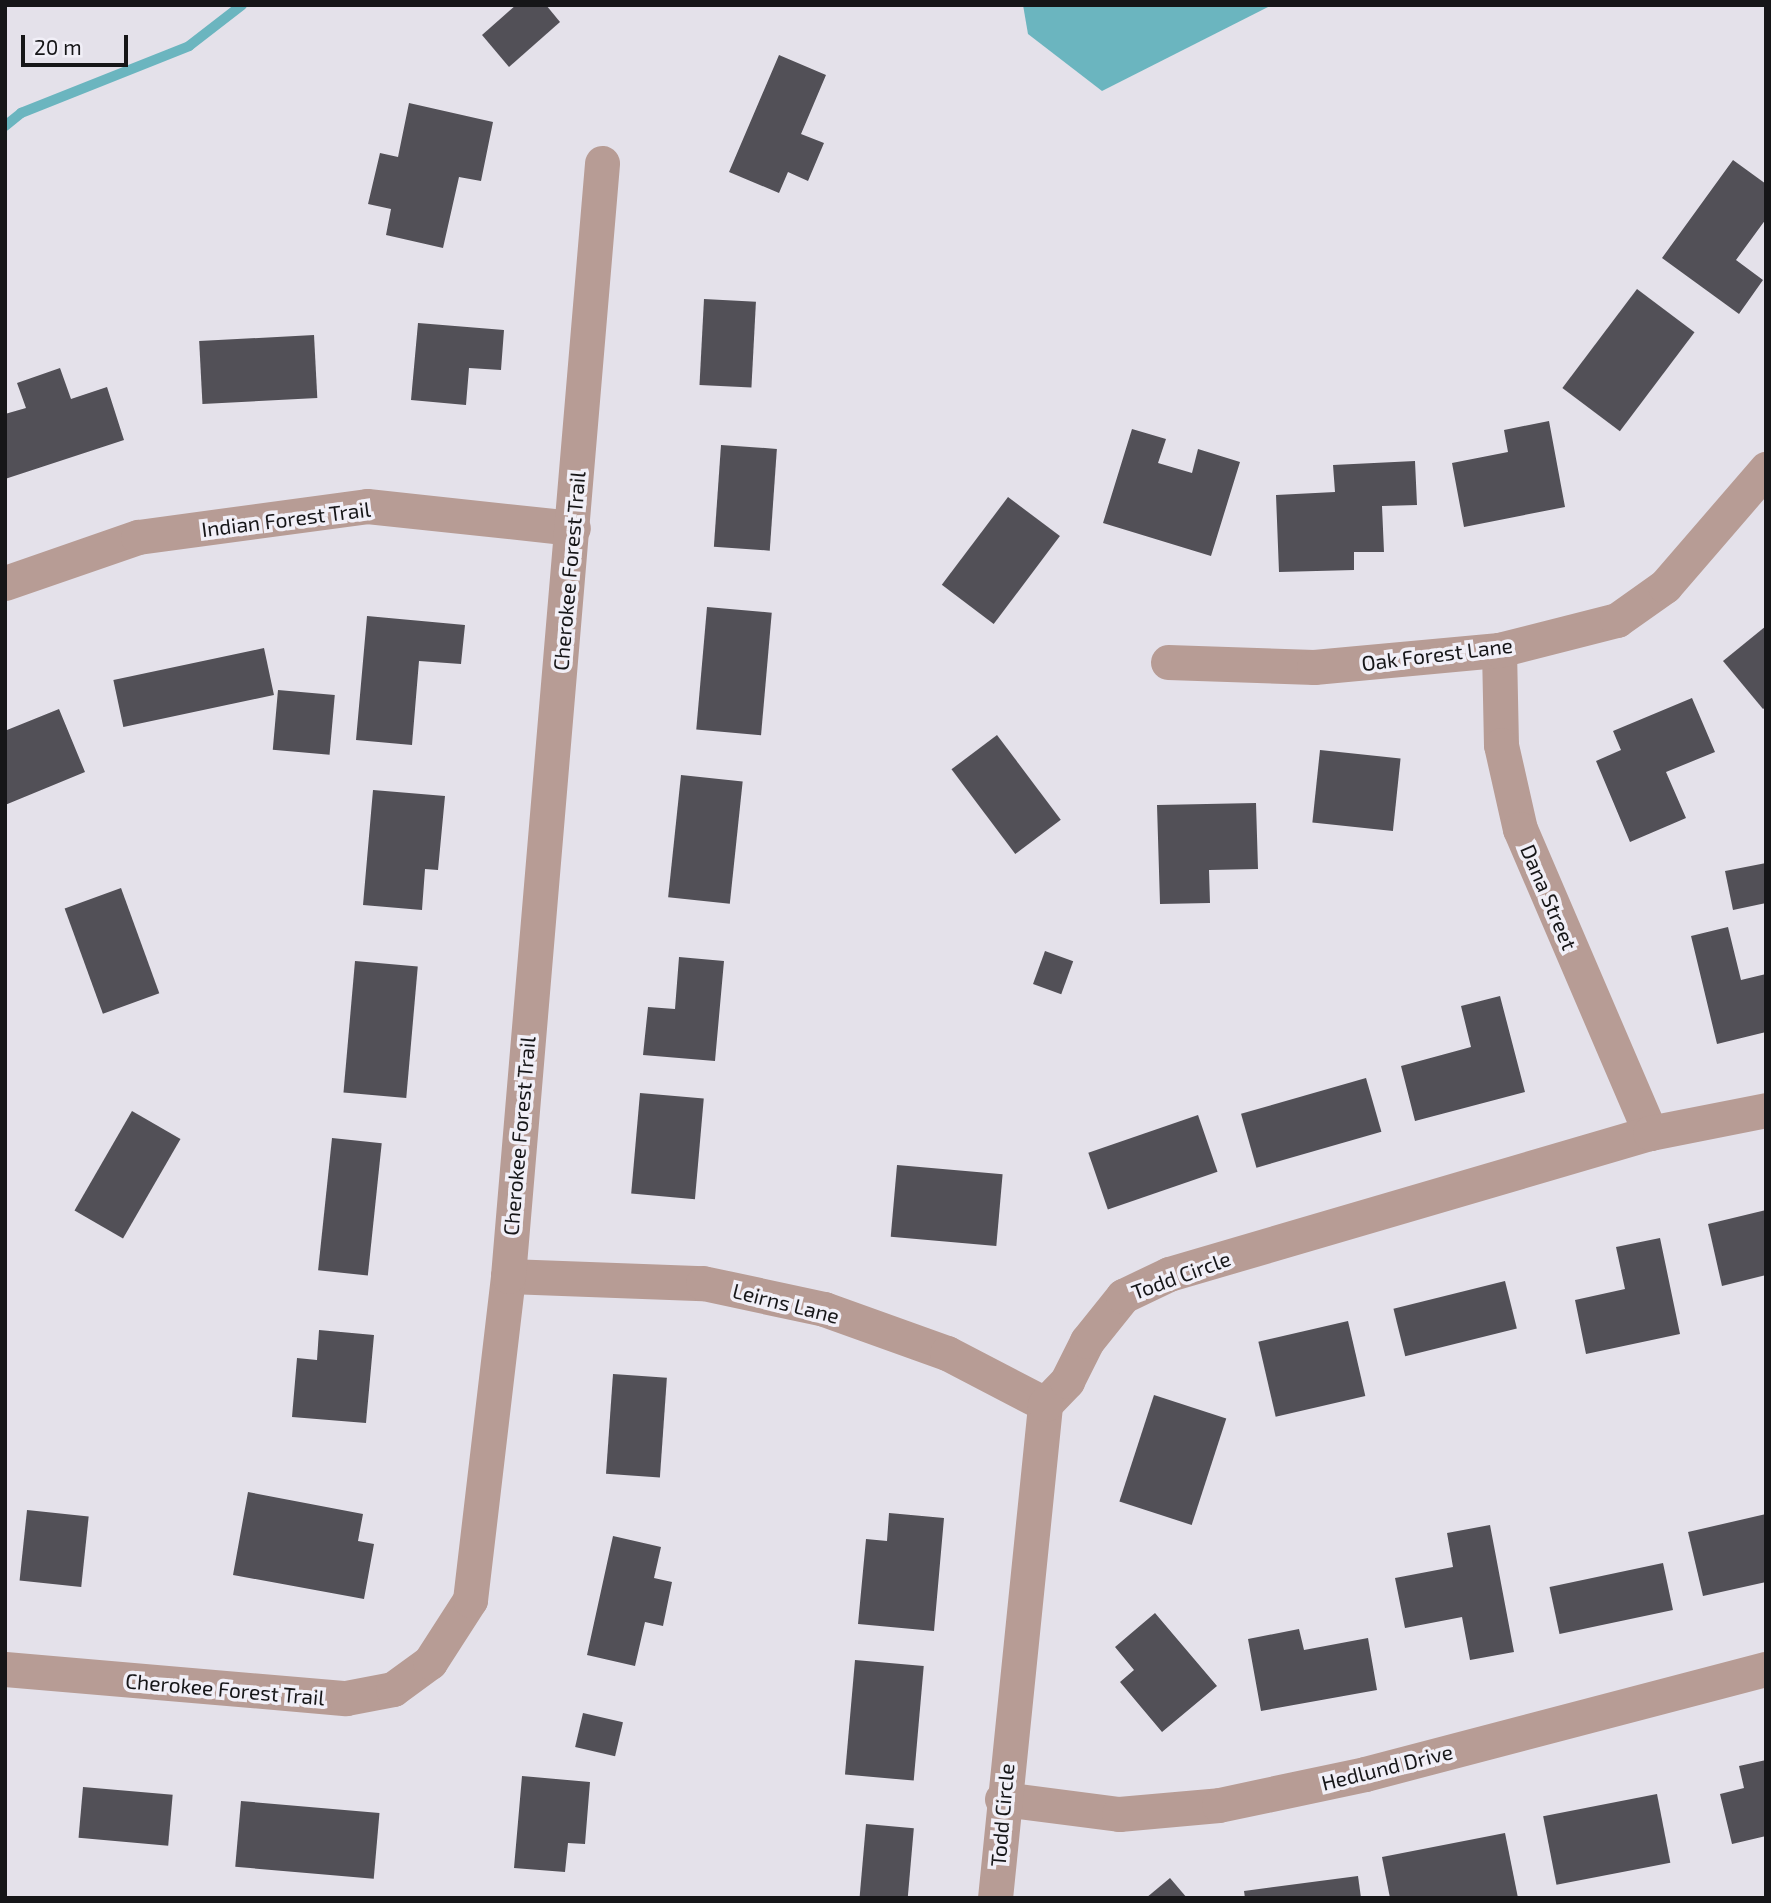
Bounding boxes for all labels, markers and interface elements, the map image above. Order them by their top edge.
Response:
scale bar [24,21,131,65]
text: 20 m [34,34,82,59]
street label: Cherokee Forest Trail [548,470,590,672]
street label: Indian Forest Trail [200,496,372,542]
street label: Oak Forest Lane [1360,632,1514,676]
street label: Dana Street [1515,840,1583,954]
street label: Cherokee Forest Trail [498,1035,540,1237]
street label: Todd Circle [1128,1245,1234,1305]
street label: Leirns Lane [730,1278,842,1328]
street label: Cherokee Forest Trail [124,1668,326,1710]
street label: Hedlund Drive [1319,1739,1455,1795]
street label: Todd Circle [985,1762,1019,1868]

